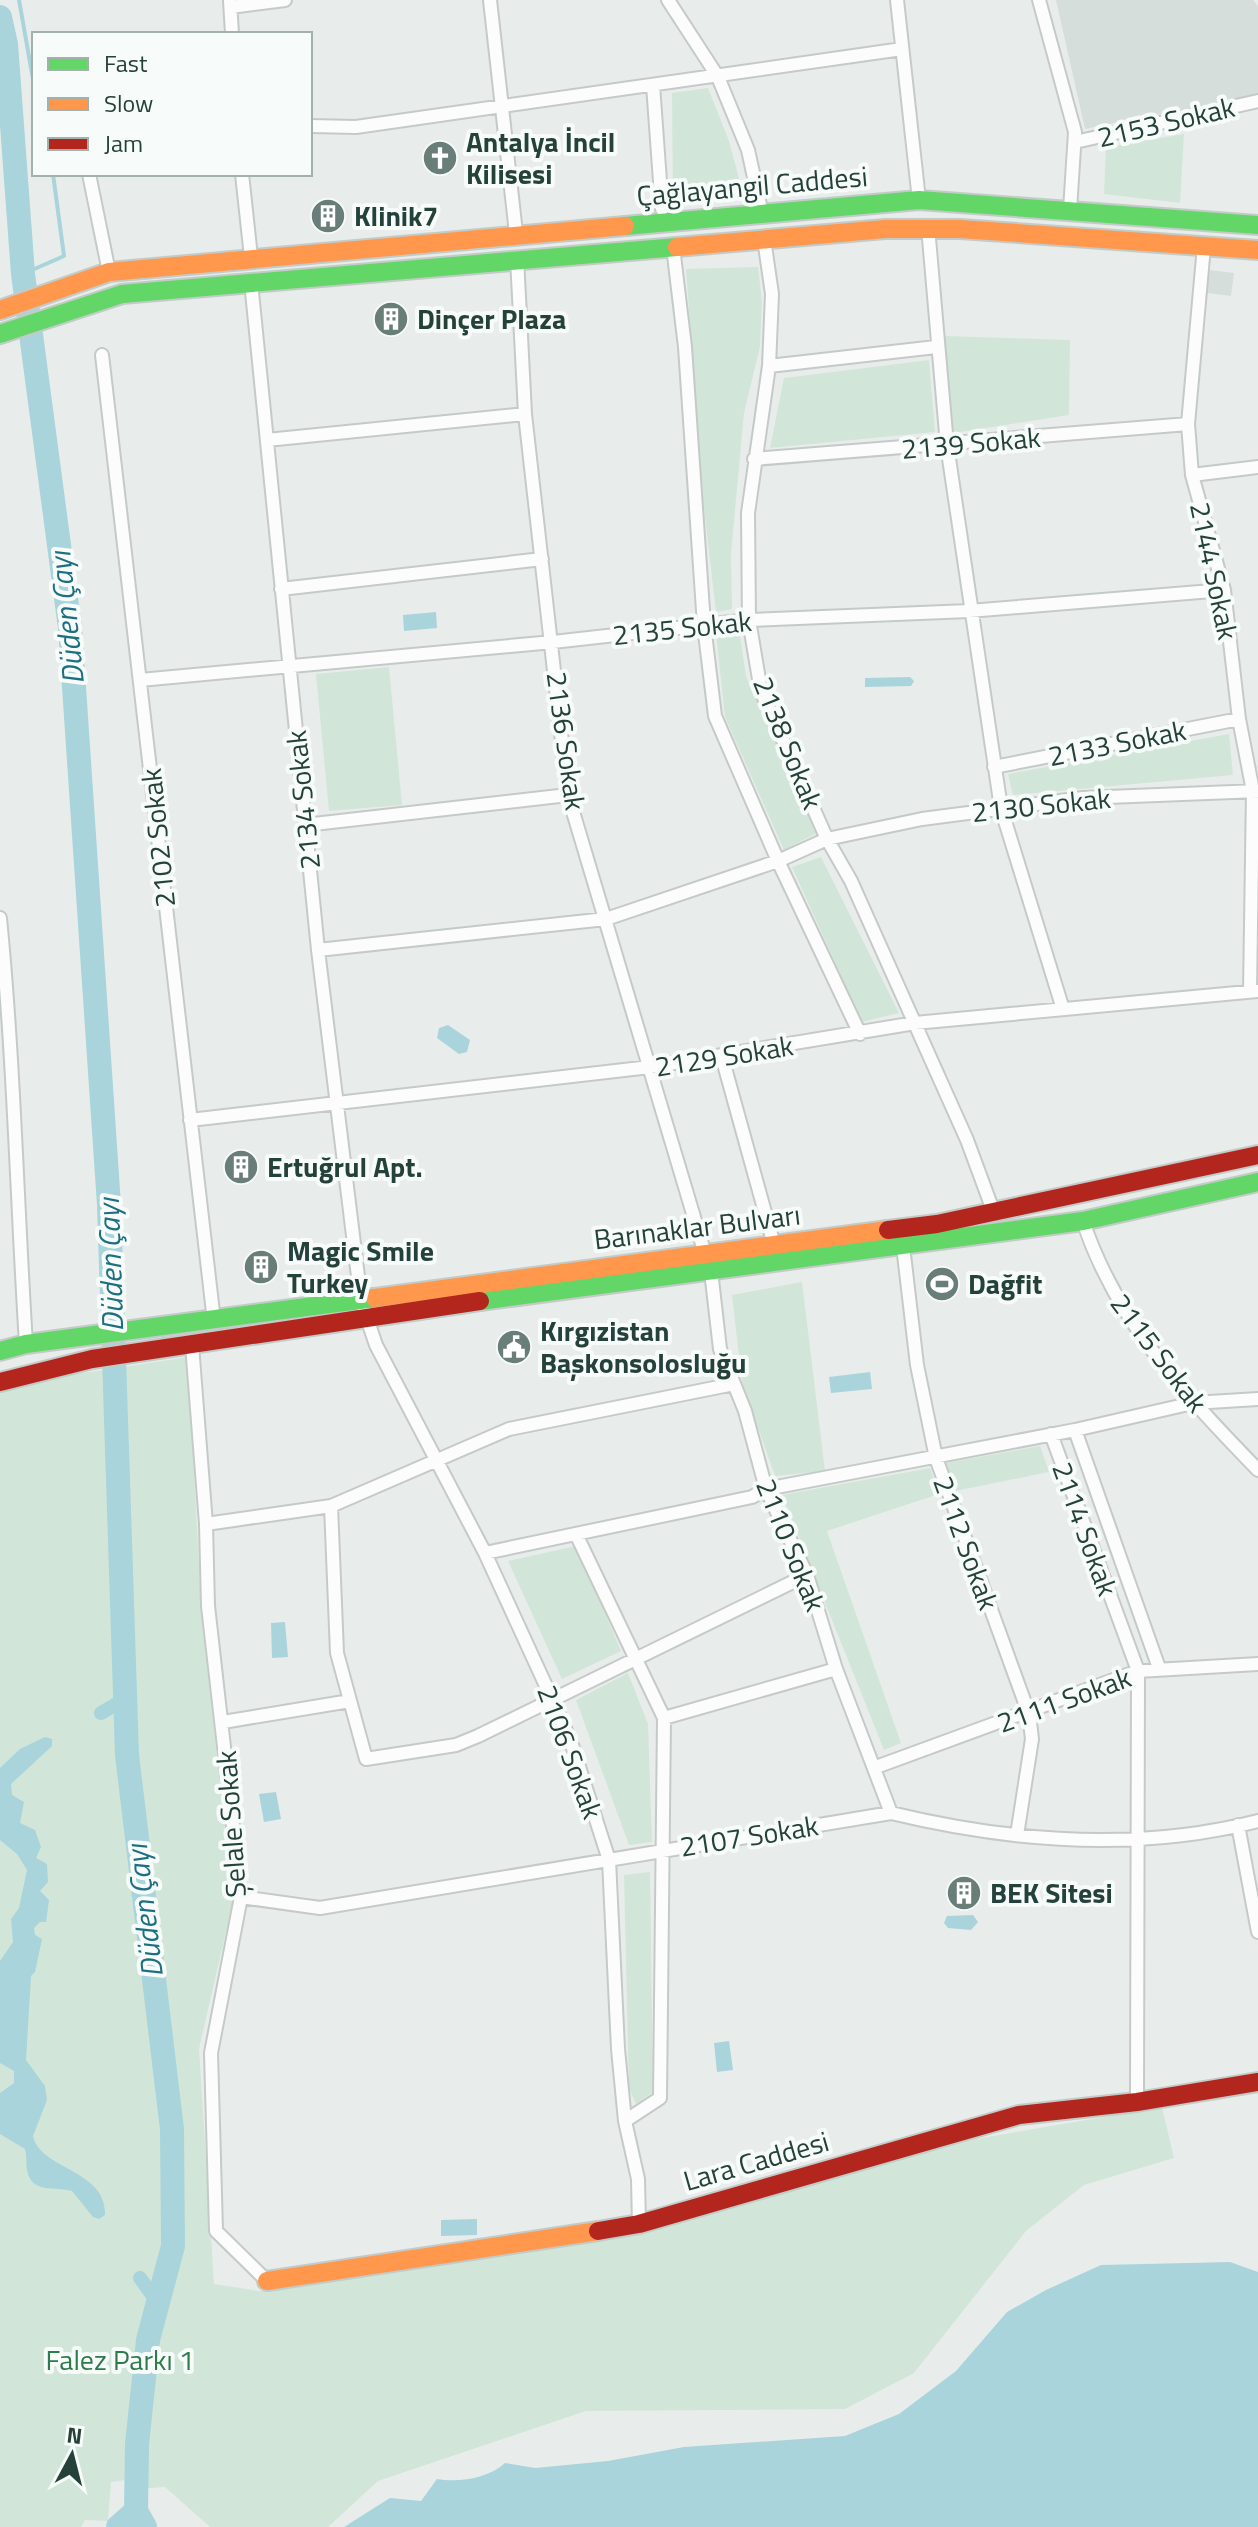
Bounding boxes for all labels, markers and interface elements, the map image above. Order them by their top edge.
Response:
legend [32,32,312,176]
text: Fast [104,45,148,81]
text: Slow [104,85,153,121]
street label: 2153 Sokak [1093,85,1239,158]
place label: Antalya İncil Kilisesi [466,120,615,195]
text: Jam [104,125,143,161]
church icon: Antalya İncil Kilisesi [421,139,459,177]
street label: Çağlayangil Caddesi [635,154,869,217]
place label: Klinik7 [354,194,438,237]
building icon: Klinik7 [309,197,347,235]
place label: Dinçer Plaza [417,297,566,340]
building icon: Dinçer Plaza [372,300,410,338]
street label: 2139 Sokak [900,415,1042,470]
street label: 2144 Sokak [1179,498,1250,644]
water label: Düden Çayı [36,548,96,687]
street label: 2135 Sokak [610,599,754,656]
street label: 2136 Sokak [535,669,598,813]
street label: 2138 Sokak [742,670,835,816]
street label: 2133 Sokak [1044,708,1190,777]
street label: 2134 Sokak [274,728,331,872]
street label: 2102 Sokak [129,766,186,910]
street label: 2130 Sokak [969,776,1113,833]
street label: 2129 Sokak [652,1023,796,1088]
place label: Ertuğrul Apt. [267,1145,423,1188]
building icon: Ertuğrul Apt. [222,1148,260,1186]
street label: Barınaklar Bulvarı [591,1193,803,1260]
water label: Düden Çayı [85,1196,135,1332]
place label: Magic Smile Turkey [287,1229,434,1304]
building icon: Magic Smile Turkey [242,1248,280,1286]
place label: Dağfit [968,1262,1043,1305]
sports icon: Dağfit [923,1265,961,1303]
street label: 2115 Sokak [1100,1284,1219,1421]
place label: Kırgızistan Başkonsolosluğu [540,1309,746,1384]
public building icon: Kırgızistan Başkonsolosluğu [495,1328,533,1366]
street label: 2114 Sokak [1041,1456,1130,1602]
street label: 2112 Sokak [922,1470,1011,1616]
street label: 2110 Sokak [745,1472,838,1618]
street label: 2111 Sokak [991,1655,1137,1744]
street label: 2106 Sokak [526,1679,615,1825]
street label: Şelale Sokak [204,1749,257,1899]
street label: 2107 Sokak [677,1803,821,1868]
water label: Düden Çayı [113,1840,175,1980]
place label: BEK Sitesi [990,1871,1113,1914]
building icon: BEK Sitesi [945,1874,983,1912]
street label: Lara Caddesi [678,2119,834,2202]
park label: Falez Parkı 1 [46,2338,194,2381]
north arrow [32,2415,112,2495]
text: N [65,2417,84,2453]

